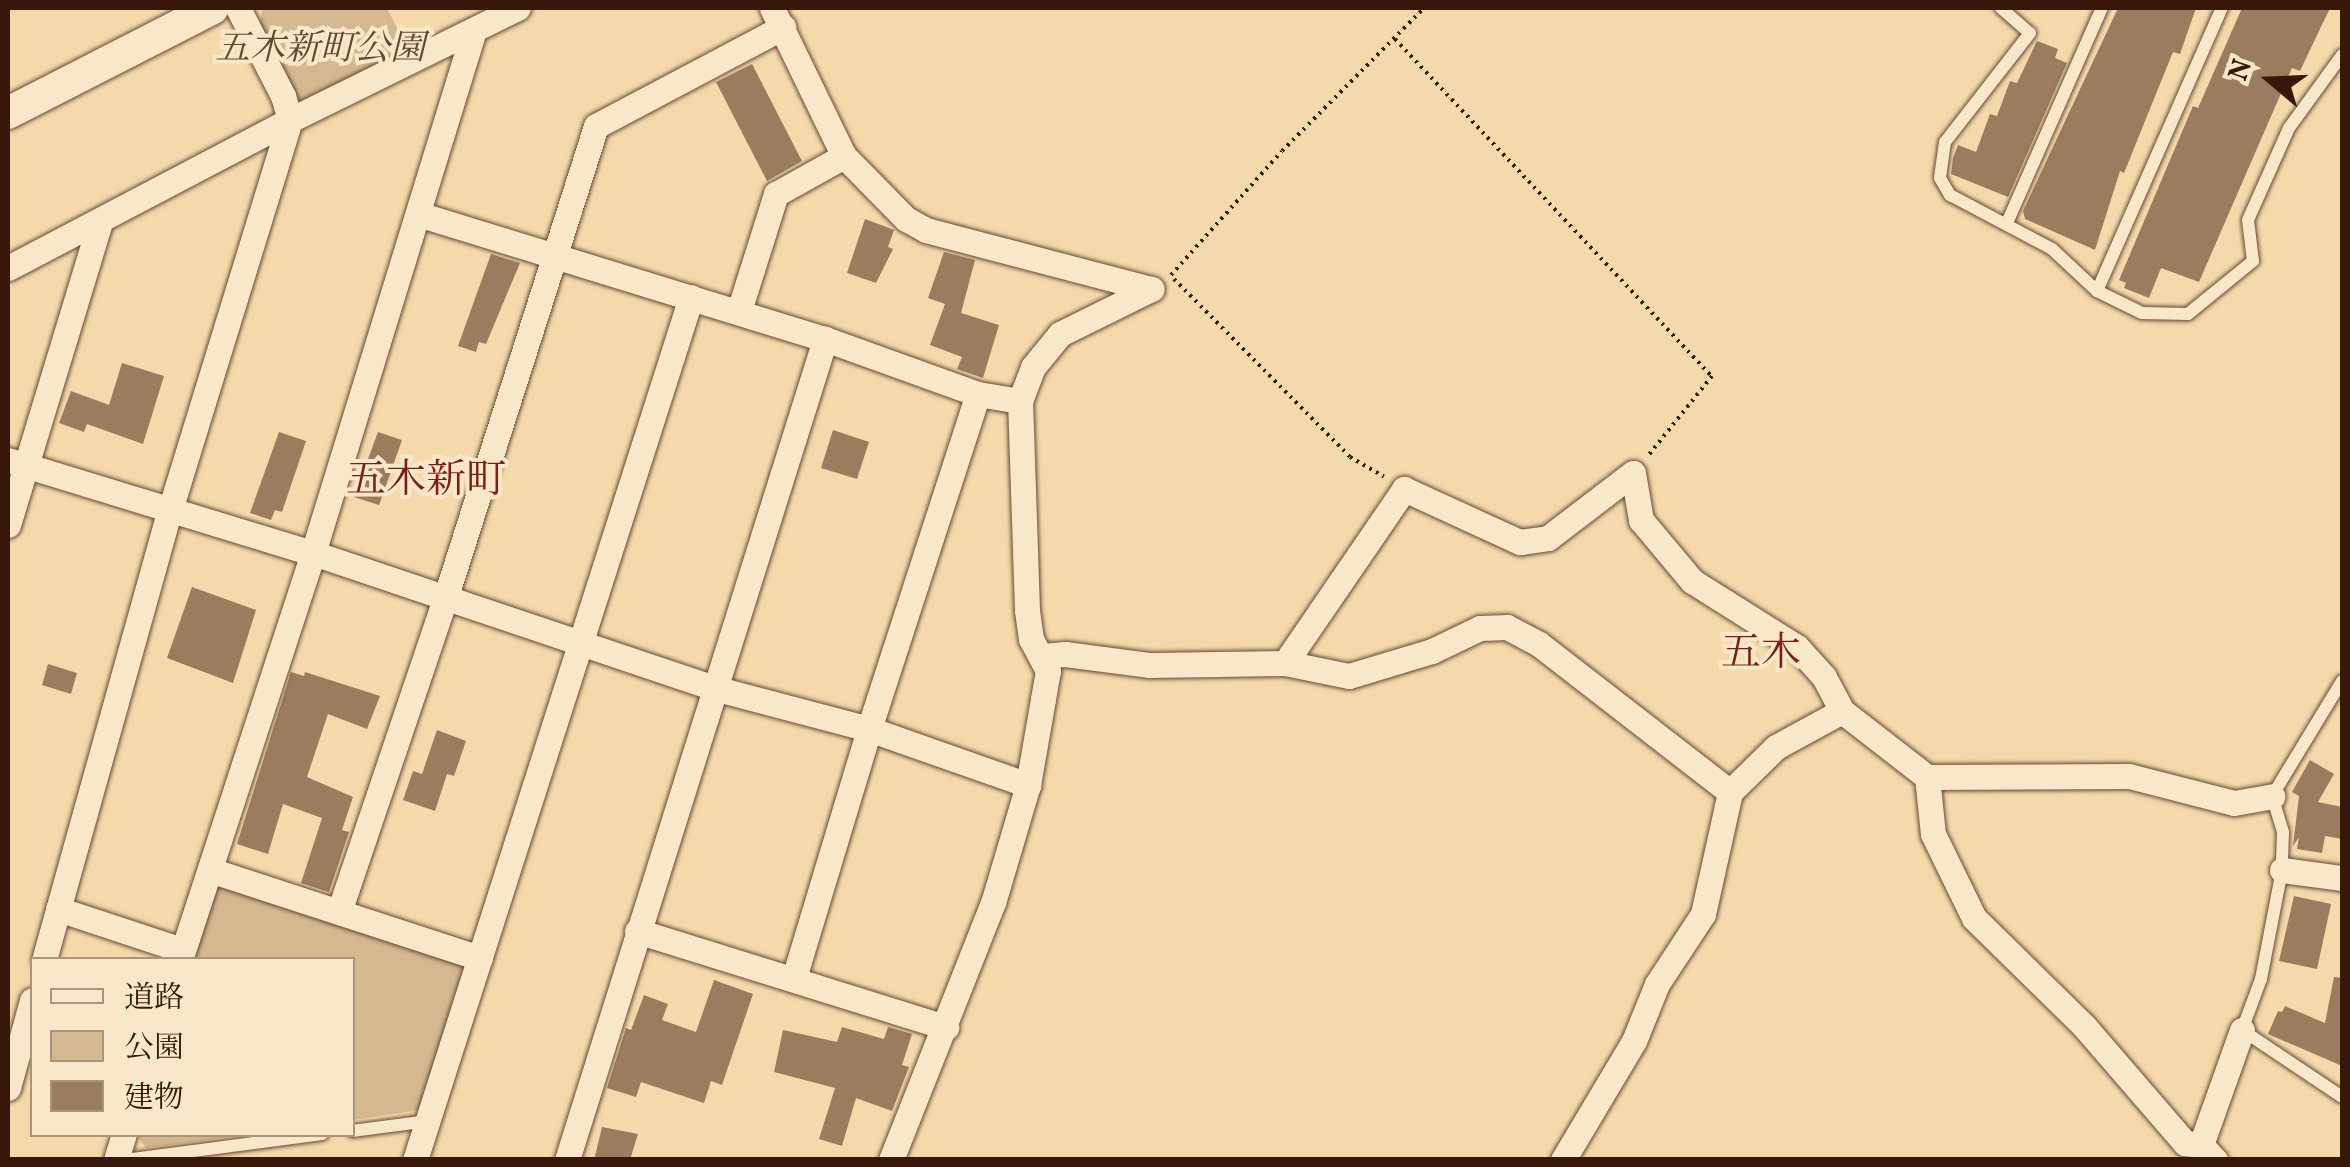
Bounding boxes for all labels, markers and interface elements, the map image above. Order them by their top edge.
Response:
park label: 五木新町公園 [215,29,425,71]
north arrow [2220,30,2320,130]
text: N [2219,54,2263,86]
district label: 五木新町 [346,458,506,506]
district label: 五木 [1721,631,1801,679]
legend [30,957,355,1137]
text: 道路 [124,978,184,1020]
text: 公園 [124,1028,184,1070]
text: 建物 [124,1078,184,1120]

